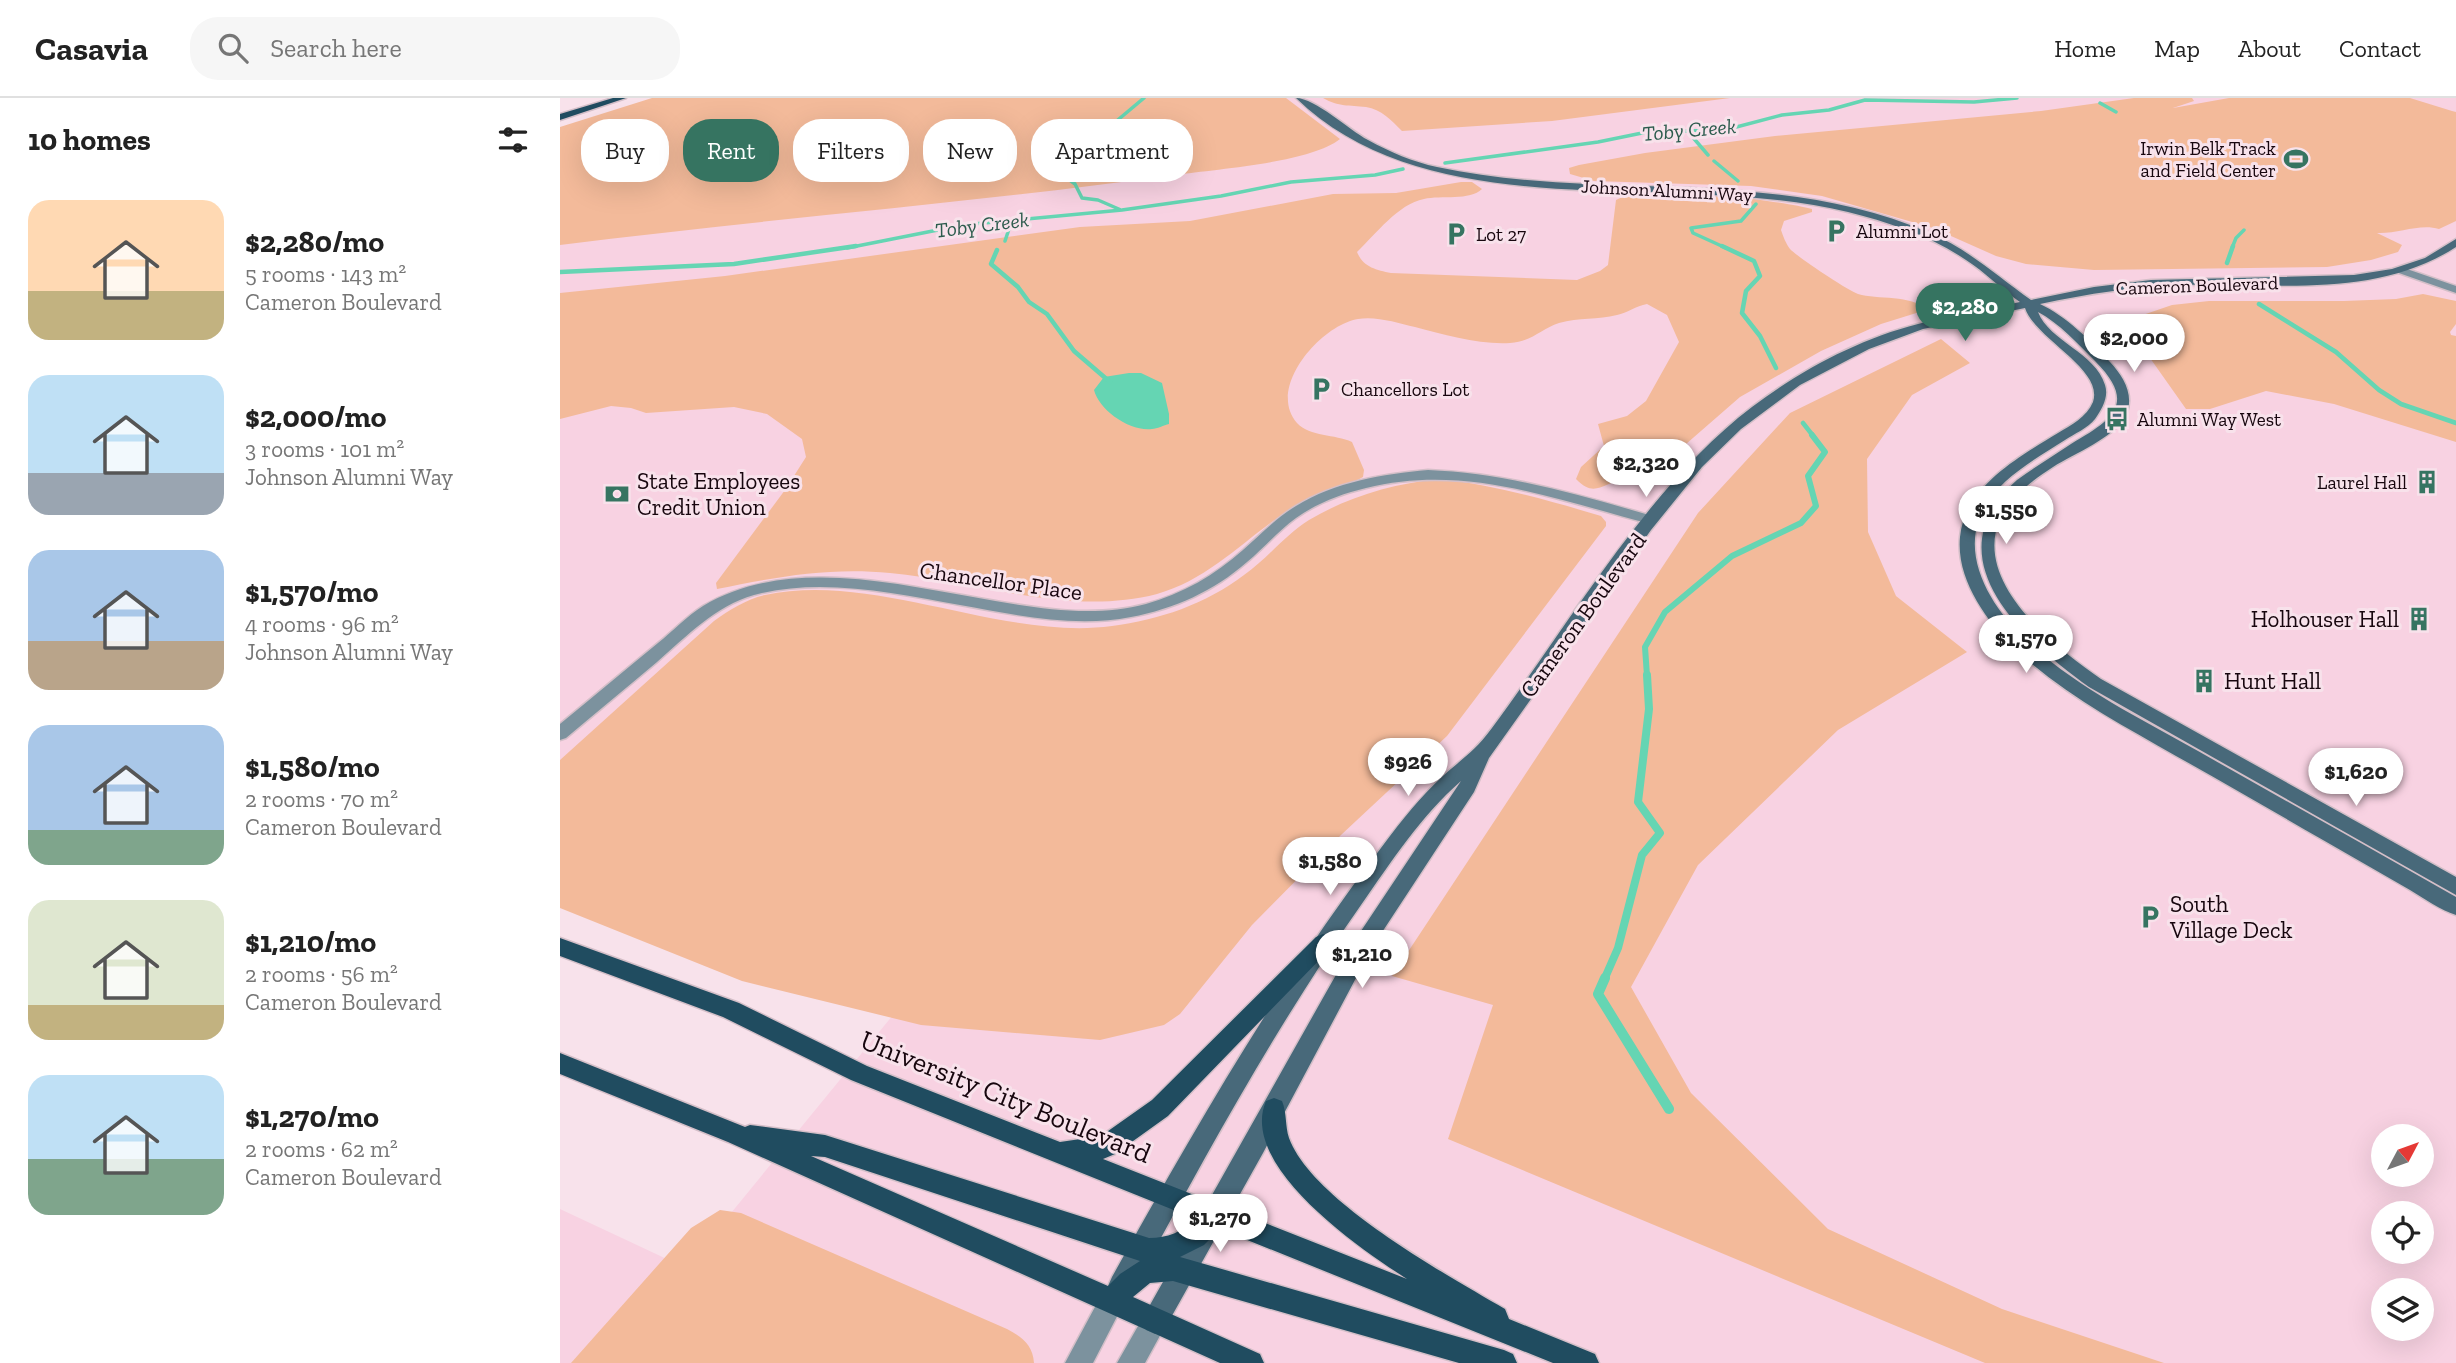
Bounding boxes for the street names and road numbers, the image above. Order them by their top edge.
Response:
street label: Johnson Alumni Way [1581,175,1754,206]
street label: Cameron Boulevard [2115,271,2279,300]
street label: Cameron Boulevard [1514,527,1652,703]
street label: Chancellor Place [918,556,1084,606]
street label: University City Boulevard [856,1023,1156,1170]

